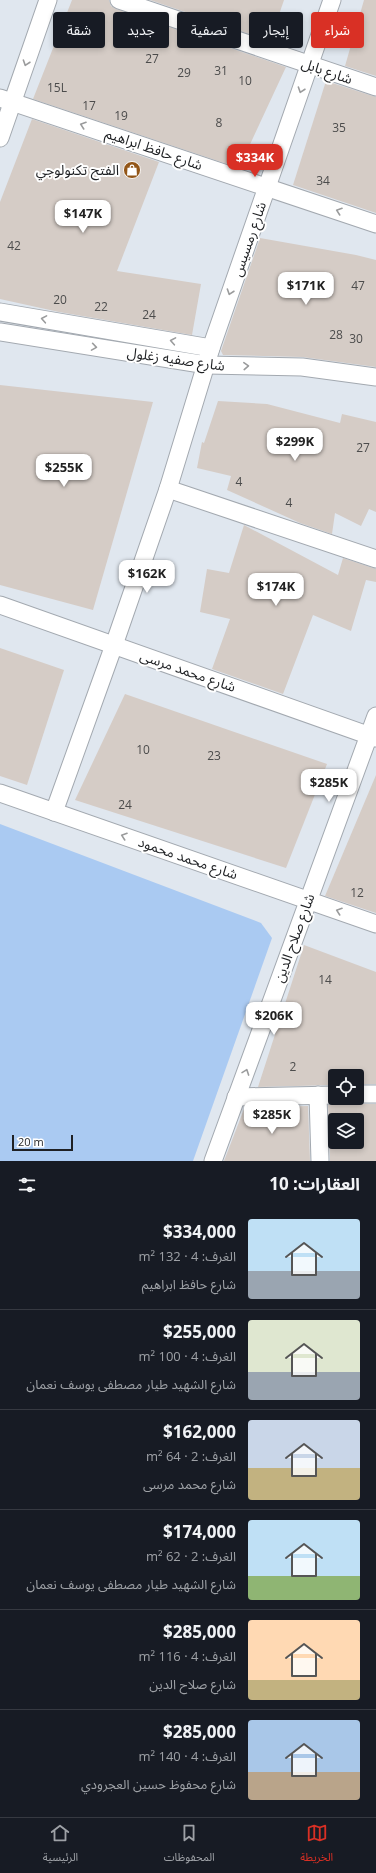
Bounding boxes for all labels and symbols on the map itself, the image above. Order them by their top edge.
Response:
house number: 27 [145,50,159,67]
street label: شارع بابل [298,53,355,90]
one-way arrow [22,60,30,67]
house number: 31 [214,62,228,79]
house number: 29 [177,64,191,81]
house number: 10 [238,72,252,89]
house number: 15L [47,79,67,96]
one-way arrow [297,86,305,93]
house number: 17 [82,97,96,114]
house number: 19 [114,107,128,124]
house number: 8 [216,114,223,131]
house number: 35 [332,119,346,136]
one-way arrow [80,122,87,130]
street label: شارع حافظ ابراهيم [102,123,205,176]
pin: $334K [227,144,283,178]
place label: الفتح تكنولوجي [36,160,119,181]
shop icon: الفتح تكنولوجي [122,160,142,180]
house number: 34 [316,172,330,189]
street label: شارع رمسيس [227,199,272,279]
pin: $147K [55,200,111,234]
one-way arrow [336,207,343,216]
house number: 42 [7,237,21,254]
pin: $171K [278,272,334,306]
house number: 47 [351,277,365,294]
one-way arrow [227,288,235,295]
house number: 20 [53,291,67,308]
house number: 22 [94,298,108,315]
house number: 24 [142,306,156,323]
one-way arrow [41,315,48,324]
house number: 28 [329,326,343,343]
house number: 30 [349,330,363,347]
one-way arrow [170,337,176,346]
one-way arrow [91,342,97,351]
street label: شارع صفيه زغلول [126,342,226,377]
one-way arrow [243,361,249,370]
pin: $299K [267,428,323,462]
house number: 27 [356,439,370,456]
pin: $255K [36,454,92,488]
house number: 4 [236,473,243,490]
house number: 4 [286,494,293,511]
pin: $162K [119,560,175,594]
pin: $174K [248,573,304,607]
street label: شارع محمد مرسى [137,645,239,698]
house number: 10 [136,741,150,758]
house number: 23 [207,747,221,764]
pin: $285K [301,769,357,803]
house number: 24 [118,796,132,813]
one-way arrow [120,832,127,841]
street label: شارع محمد محمود [135,832,240,885]
house number: 12 [350,884,364,901]
street label: شارع صلاح الدين [269,891,320,986]
one-way arrow [336,907,343,915]
house number: 14 [318,971,332,988]
pin: $206K [246,1002,302,1036]
house number: 2 [290,1058,297,1075]
one-way arrow [241,1068,249,1075]
pin: $285K [244,1101,300,1135]
scale bar [12,1133,73,1152]

